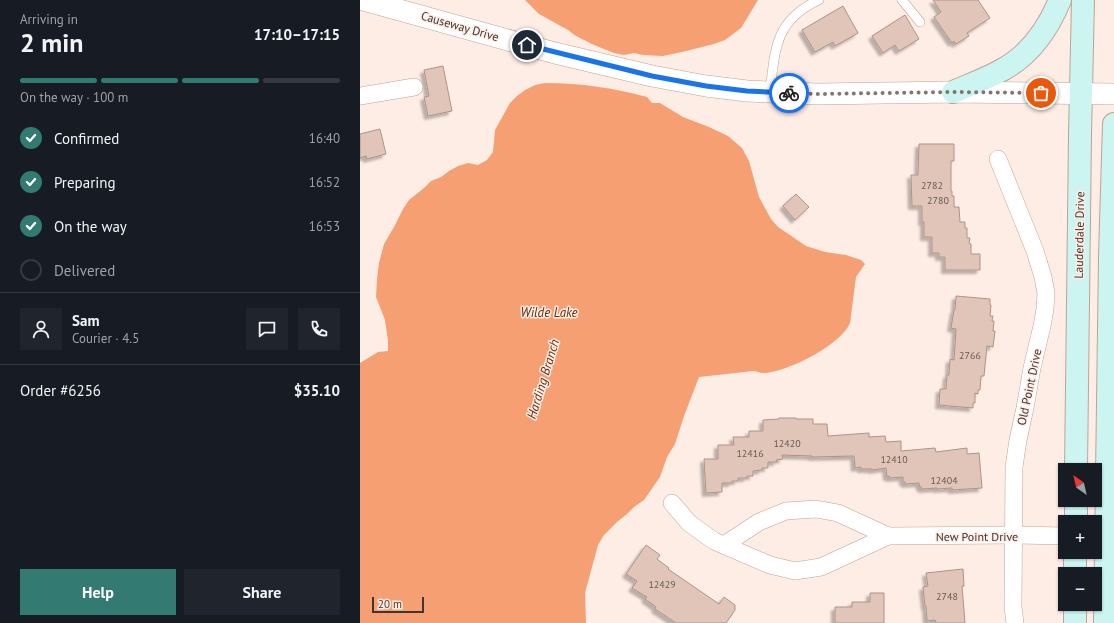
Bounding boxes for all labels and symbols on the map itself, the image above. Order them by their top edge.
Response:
street label: Causeway Drive [419,8,501,44]
pin [510,28,544,62]
courier [769,73,809,113]
pin [1024,76,1058,110]
house number: 2782 [921,179,943,192]
street label: Lauderdale Drive [1071,191,1087,279]
house number: 2780 [927,194,949,207]
water label: Wilde Lake [520,304,578,321]
water label: Harding Branch [523,337,563,421]
street label: Old Point Drive [1014,347,1044,427]
house number: 2766 [959,349,981,362]
house number: 12420 [773,437,801,450]
house number: 12416 [736,447,764,460]
house number: 12410 [880,453,908,466]
north arrow [1058,463,1102,507]
house number: 12404 [930,474,958,487]
street label: New Point Drive [936,529,1018,544]
house number: 12429 [648,578,676,591]
house number: 2748 [936,590,958,603]
scale bar [372,595,424,614]

